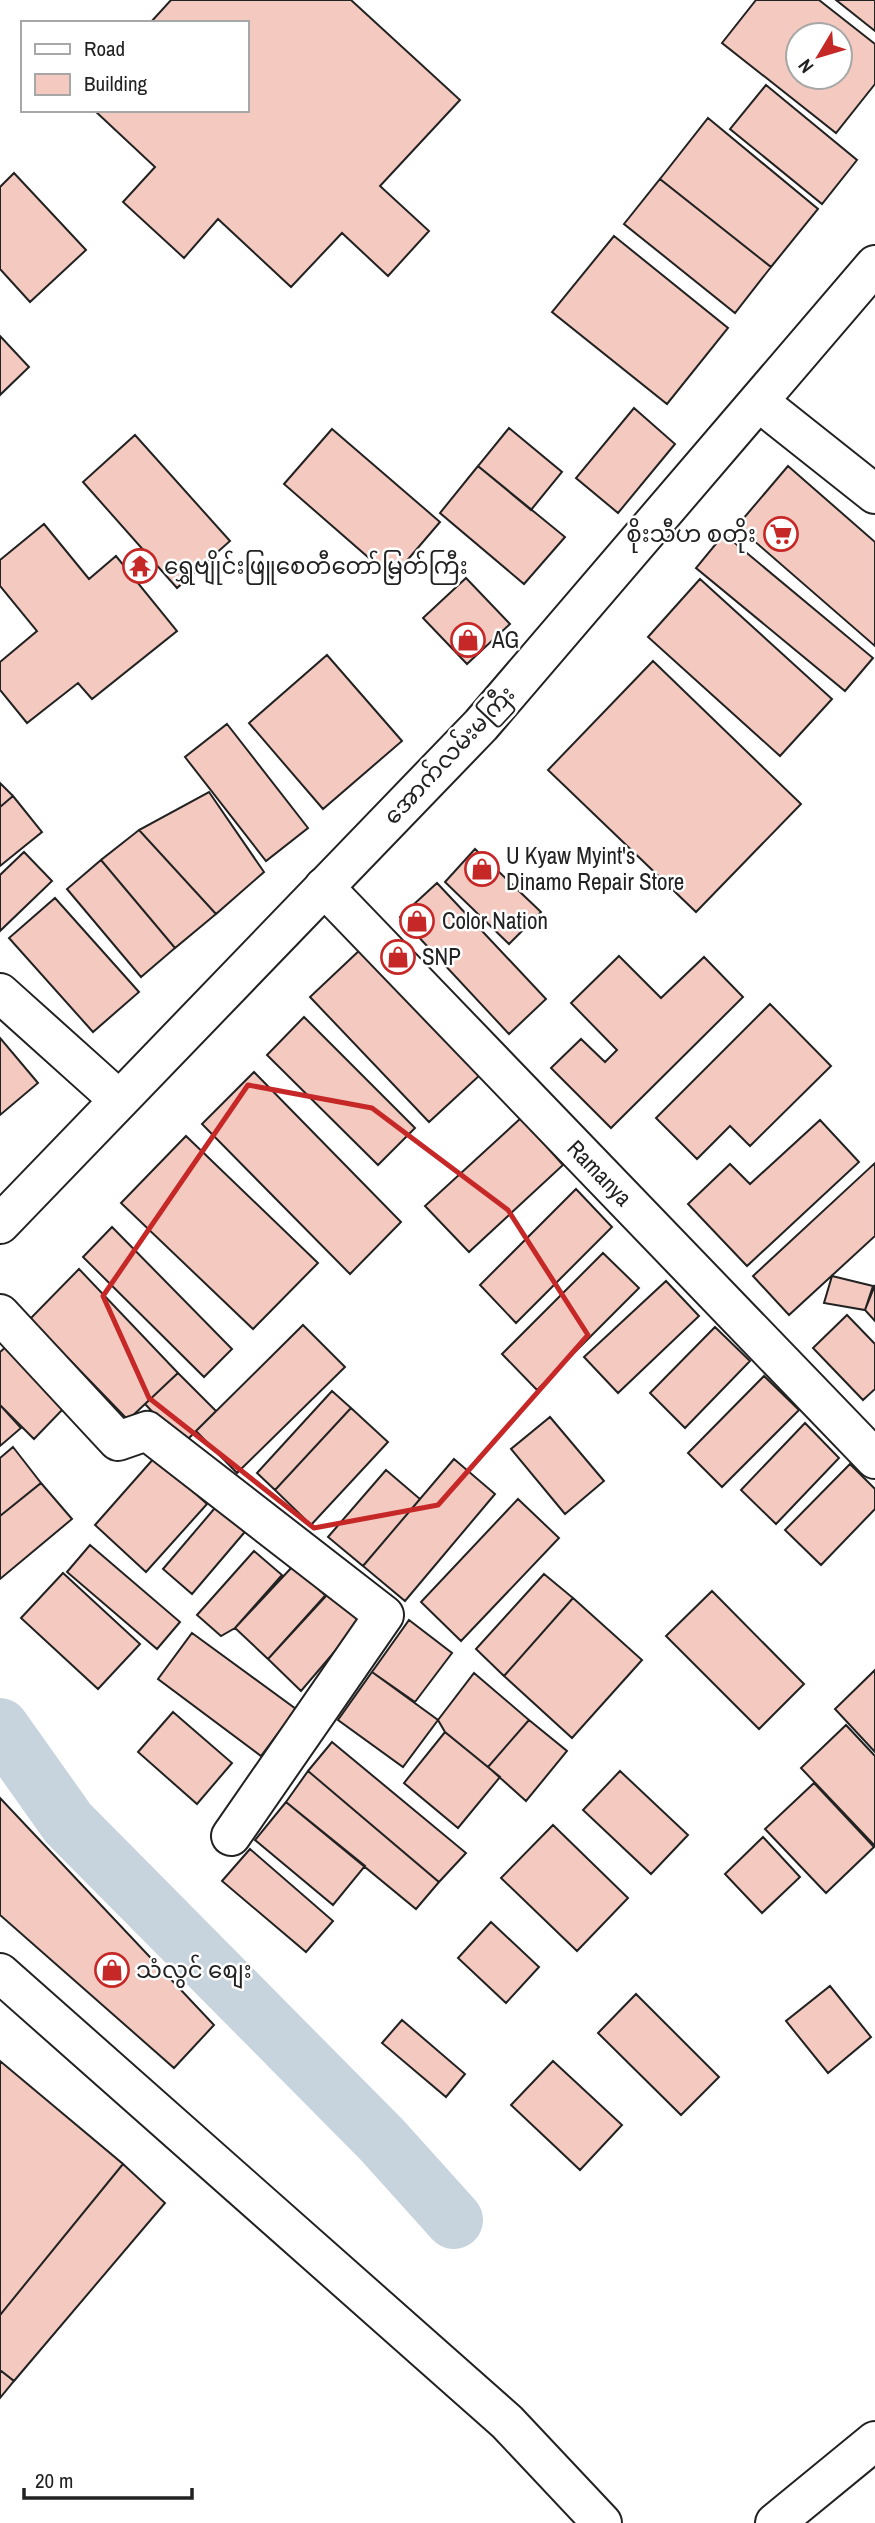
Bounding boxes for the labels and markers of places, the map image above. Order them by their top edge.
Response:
supermarket icon: စိုးသီဟ စတိုး [762,515,800,553]
place label: စိုးသီဟ စတိုး [626,518,756,553]
temple icon: ရွှေဗျိုင်းဖြူစေတီတော်မြတ်ကြီး [121,547,159,585]
place label: ရွှေဗျိုင်းဖြူစေတီတော်မြတ်ကြီး [164,550,468,585]
shop icon: AG [449,621,487,659]
place label: AG [491,624,519,655]
place label: U Kyaw Myint's Dinamo Repair Store [506,840,684,897]
shop icon: U Kyaw Myint's Dinamo Repair Store [463,850,501,888]
shop icon: Color Nation [398,902,436,940]
place label: Color Nation [442,905,548,936]
shop icon: SNP [379,938,417,976]
place label: SNP [422,941,461,972]
shop icon: သံလွင် စျေး [93,1951,131,1989]
place label: သံလွင် စျေး [136,1954,252,1989]

